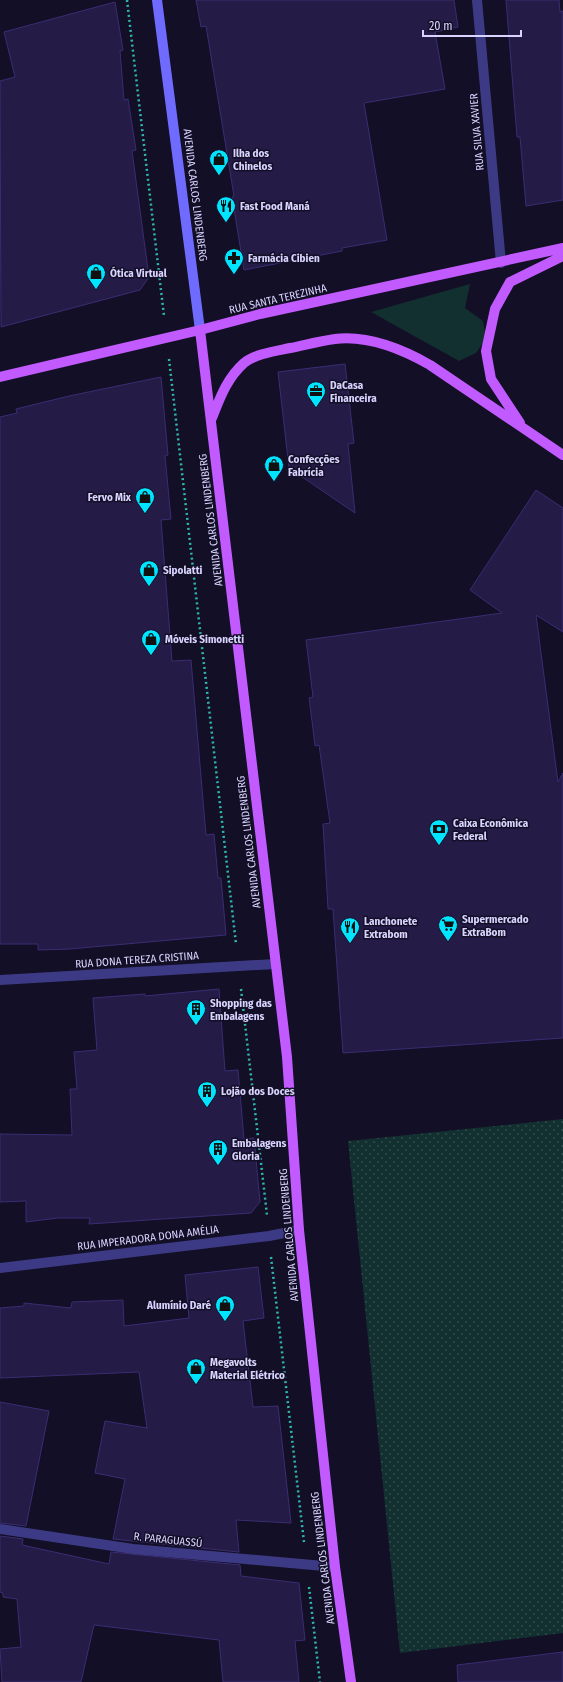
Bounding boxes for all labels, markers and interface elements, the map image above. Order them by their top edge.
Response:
scale bar [423,12,521,38]
text: 20 m [429,19,453,33]
street label: RUA SILVA XAVIER [467,93,487,171]
street label: AVENIDA CARLOS LINDENBERG [180,128,210,262]
place label: Ilha dos Chinelos [233,147,272,173]
shop icon: Ilha dos Chinelos [208,148,230,176]
restaurant icon: Fast Food Maná [215,195,237,223]
place label: Fast Food Maná [240,200,310,213]
pharmacy icon: Farmácia Cibien [223,247,245,275]
place label: Farmácia Cibien [248,252,320,265]
shop icon: Ótica Virtual [85,262,107,290]
place label: Ótica Virtual [110,266,168,280]
street label: RUA SANTA TEREZINHA [228,281,328,317]
place label: DaCasa Financeira [330,379,377,405]
office icon: DaCasa Financeira [305,380,327,408]
street label: AVENIDA CARLOS LINDENBERG [196,453,226,587]
place label: Confecções Fabrícia [288,453,340,479]
shop icon: Confecções Fabrícia [263,454,285,482]
shop icon: Fervo Mix [134,486,156,514]
place label: Fervo Mix [88,491,132,504]
shop icon: Sipolatti [138,559,160,587]
place label: Sipolatti [163,564,203,577]
shop icon: Móveis Simonetti [140,628,162,656]
place label: Móveis Simonetti [165,633,244,646]
street label: AVENIDA CARLOS LINDENBERG [234,775,264,909]
place label: Caixa Econômica Federal [453,817,529,843]
bank icon: Caixa Econômica Federal [428,818,450,846]
place label: Supermercado ExtraBom [462,913,529,939]
supermarket icon: Supermercado ExtraBom [437,914,459,942]
place label: Lanchonete Extrabom [364,915,418,941]
restaurant icon: Lanchonete Extrabom [339,916,361,944]
street label: RUA DONA TEREZA CRISTINA [75,949,200,971]
place label: Shopping das Embalagens [210,997,272,1023]
building icon: Shopping das Embalagens [185,998,207,1026]
building icon: Lojão dos Doces [196,1080,218,1108]
place label: Lojão dos Doces [221,1085,295,1098]
place label: Embalagens Gloria [232,1137,287,1163]
building icon: Embalagens Gloria [207,1138,229,1166]
street label: AVENIDA CARLOS LINDENBERG [277,1168,301,1302]
street label: RUA IMPERADORA DONA AMÉLIA [76,1222,220,1253]
shop icon: Alumínio Daré [214,1294,236,1322]
place label: Alumínio Daré [146,1299,211,1312]
place label: Megavolts Material Elétrico [210,1356,285,1382]
shop icon: Megavolts Material Elétrico [185,1357,207,1385]
street label: AVENIDA CARLOS LINDENBERG [308,1491,338,1625]
street label: R. PARAGUASSÚ [133,1529,203,1550]

